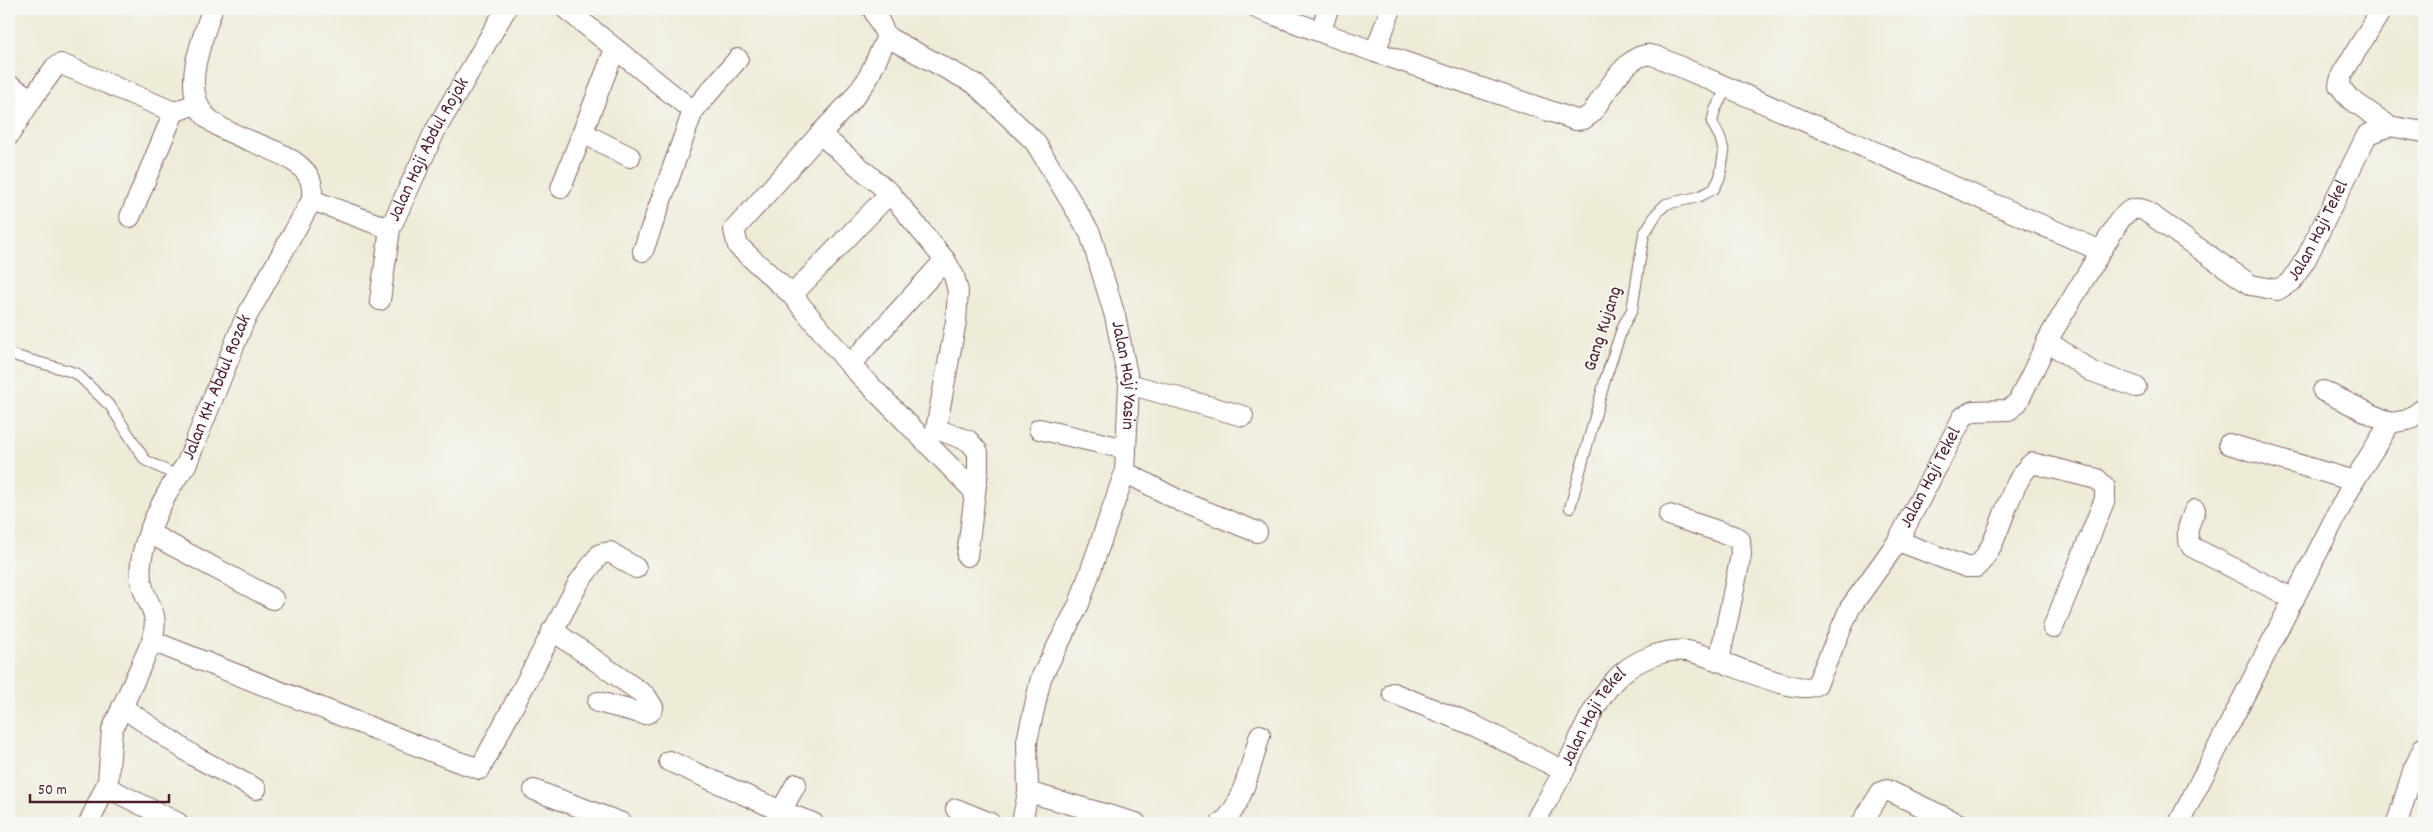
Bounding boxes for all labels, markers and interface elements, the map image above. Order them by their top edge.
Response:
street label: Jalan Haji Abdul Rojak [382,73,477,226]
street label: Jalan Haji Tekel [2281,175,2356,287]
street label: Gang Kujang [1578,283,1630,375]
street label: Jalan KH. Abdul Rozak [176,309,259,464]
street label: Jalan Haji Yasin [1103,319,1143,431]
street label: Jalan Haji Tekel [1893,422,1969,533]
street label: Jalan Haji Tekel [1555,661,1633,771]
scale bar [30,772,169,804]
text: 50 m [38,780,67,802]

